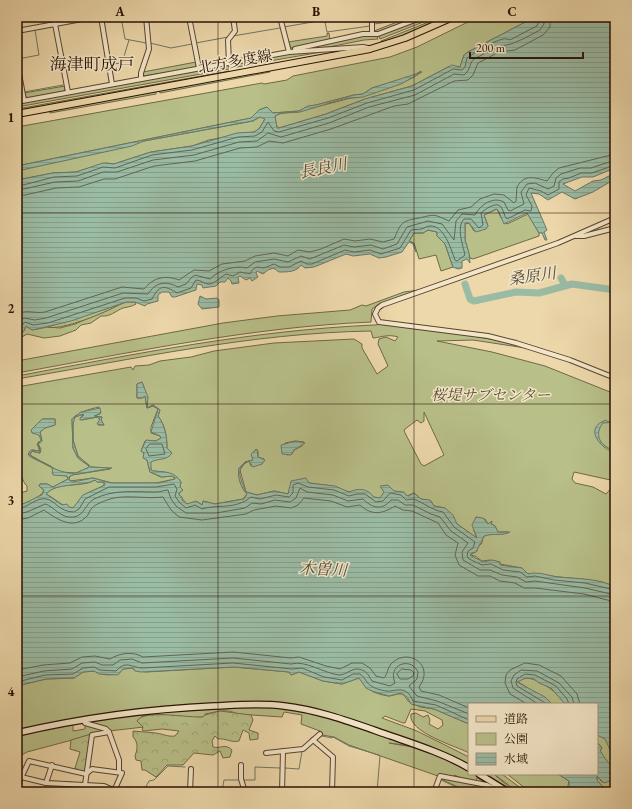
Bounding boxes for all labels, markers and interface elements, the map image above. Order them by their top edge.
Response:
text: A [114,3,125,20]
text: B [312,3,320,20]
text: C [507,3,517,20]
scale bar [470,34,583,60]
text: 200 m [476,40,506,56]
street label: 北方多度線 [196,45,274,77]
district label: 海津町成戸 [50,53,135,75]
text: 1 [8,109,15,126]
water label: 長良川 [297,153,351,183]
water label: 桑原川 [507,262,559,290]
text: 2 [8,300,15,317]
park label: 桜堤サブセンター [431,385,551,404]
text: 3 [8,492,15,509]
water label: 木曽川 [298,557,350,581]
text: 4 [8,683,15,700]
legend [468,703,598,775]
text: 道路 [504,711,528,727]
text: 公園 [504,731,528,747]
text: 水域 [504,751,528,767]

